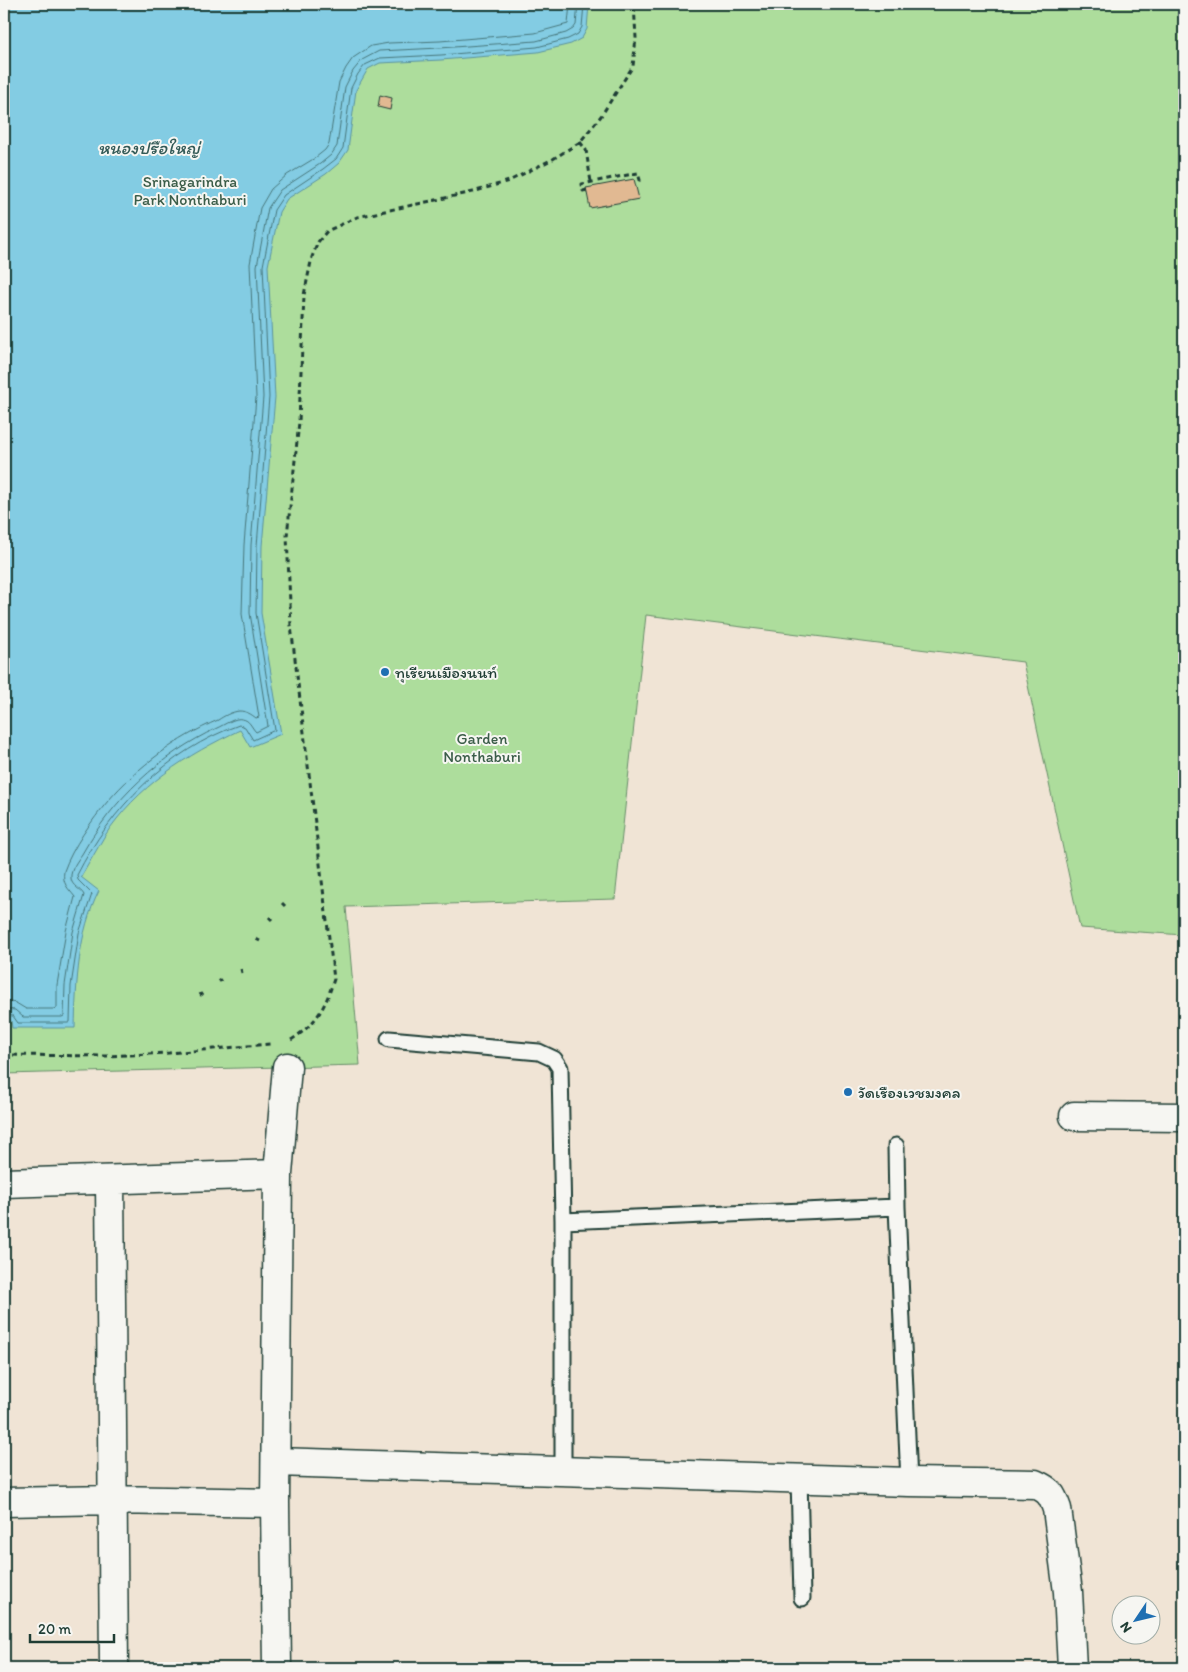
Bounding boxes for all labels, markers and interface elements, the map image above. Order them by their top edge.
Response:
water label: หนองปรือใหญ่ [98,137,202,159]
park label: Srinagarindra Park Nonthaburi [133,172,247,209]
place label: ทุเรียนเมืองนนท์ [395,663,497,683]
marker: ทุเรียนเมืองนนท์ [379,666,391,678]
park label: Garden Nonthaburi [443,729,521,766]
place label: วัดเรืองเวชมงคล [858,1083,961,1102]
marker: วัดเรืองเวชมงคล [842,1086,854,1098]
north arrow [1110,1594,1160,1644]
scale bar [30,1612,114,1644]
text: N [1116,1618,1135,1636]
text: 20 m [38,1620,72,1638]

